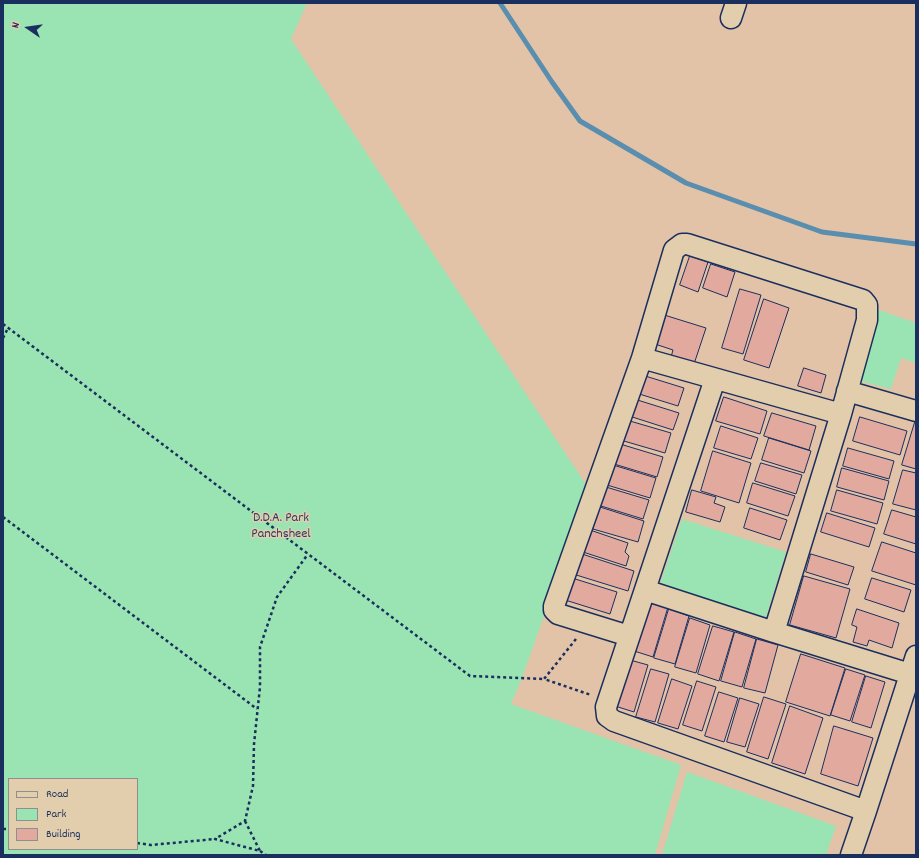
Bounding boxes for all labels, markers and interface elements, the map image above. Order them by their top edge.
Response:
north arrow [8,8,48,48]
text: N [8,21,25,30]
park label: D.D.A. Park Panchsheel [251,511,311,544]
legend [8,778,138,850]
text: Road [46,786,68,803]
text: Park [46,806,66,823]
text: Building [46,826,81,843]

